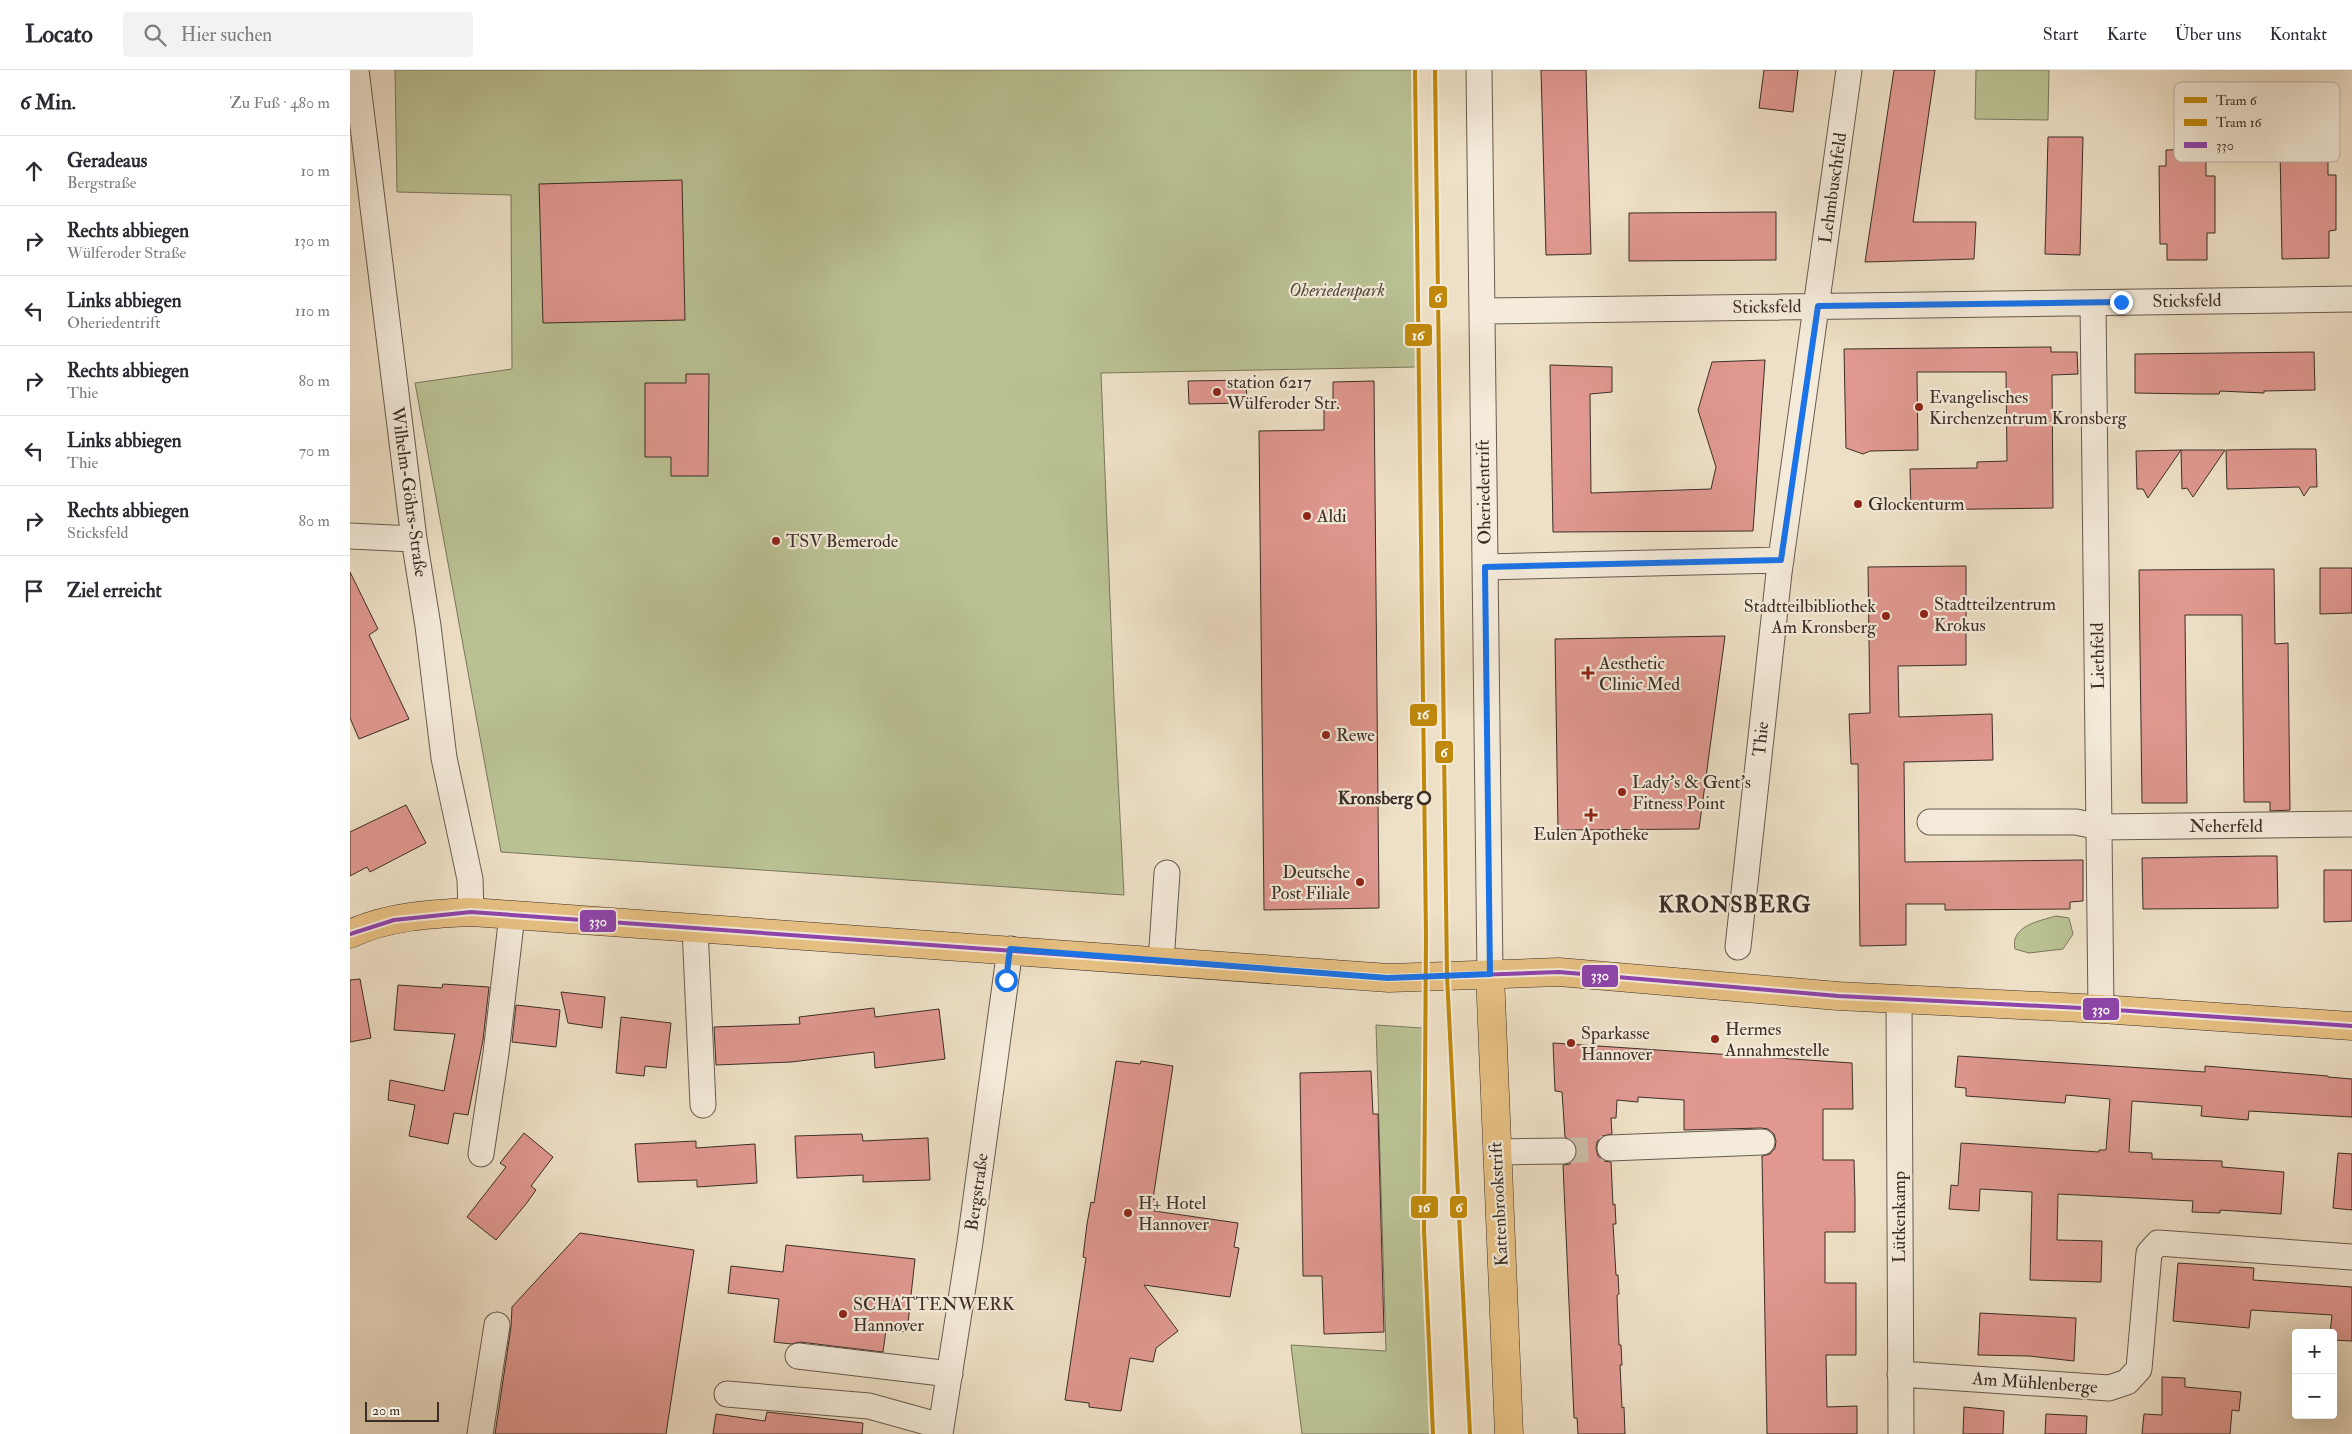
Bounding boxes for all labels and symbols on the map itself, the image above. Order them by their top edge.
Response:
legend [2174,82,2340,162]
text: Tram 6 [2216,92,2258,109]
text: Tram 16 [2216,114,2263,131]
street label: Lehmbuschfeld [1814,131,1852,245]
text: 330 [2216,137,2234,154]
park label: Oheriedenpark [1289,279,1385,302]
line badge: 6 [1428,285,1448,309]
text: 6 [1434,289,1442,306]
street label: Sticksfeld [2152,289,2222,313]
route end [2110,291,2133,314]
street label: Sticksfeld [1732,295,1802,319]
line badge: 16 [1404,323,1433,347]
text: 16 [1412,327,1425,344]
place label: station 6217 Wülferoder Str. [1226,371,1340,415]
marker: station 6217 Wülferoder Str. [1211,386,1223,398]
place label: Evangelisches Kirchenzentrum Kronsberg [1929,386,2128,430]
marker: Evangelisches Kirchenzentrum Kronsberg [1913,401,1925,413]
street label: Wilhelm-Göhrs-Straße [386,404,432,579]
street label: Oheriedentrift [1472,439,1496,545]
place label: Glockenturm [1868,493,1964,516]
marker: Glockenturm [1852,498,1864,510]
place label: Aldi [1316,505,1347,528]
marker: Aldi [1301,510,1313,522]
place label: TSV Bemerode [786,530,899,553]
marker: TSV Bemerode [770,535,782,547]
place label: Stadtteilzentrum Krokus [1934,593,2056,637]
place label: Stadtteilbibliothek Am Kronsberg [1744,595,1877,639]
marker: Stadtteilzentrum Krokus [1918,608,1930,620]
marker: Stadtteilbibliothek Am Kronsberg [1880,610,1892,622]
street label: Liethfeld [2086,622,2110,690]
place label: Aesthetic Clinic Med [1598,652,1680,696]
marker: Aesthetic Clinic Med [1581,666,1595,680]
line badge: 16 [1409,703,1438,727]
text: 16 [1417,706,1430,723]
street label: Thie [1748,720,1774,758]
place label: Rewe [1336,724,1375,747]
marker: Rewe [1320,729,1332,741]
line badge: 6 [1434,740,1454,764]
text: 6 [1440,744,1448,761]
place label: Lady's & Gent's Fitness Point [1632,771,1751,815]
marker: Lady's & Gent's Fitness Point [1616,786,1628,798]
place label: Kronsberg [1338,787,1414,810]
marker: Kronsberg [1417,791,1431,805]
marker: Eulen Apotheke [1585,809,1597,821]
street label: Neherfeld [2189,815,2263,838]
place label: Eulen Apotheke [1533,823,1649,846]
place label: Deutsche Post Filiale [1271,861,1350,905]
marker: Deutsche Post Filiale [1354,876,1366,888]
district label: KRONSBERG [1658,891,1812,919]
line badge: 330 [579,909,617,933]
text: 330 [589,913,607,930]
line badge: 330 [1581,964,1619,988]
text: 330 [1591,967,1609,984]
route start [995,969,1018,992]
line badge: 330 [2082,997,2120,1021]
text: 330 [2092,1001,2110,1018]
place label: Hermes Annahmestelle [1724,1018,1830,1062]
place label: Sparkasse Hannover [1581,1022,1652,1066]
marker: Hermes Annahmestelle [1709,1033,1721,1045]
marker: Sparkasse Hannover [1565,1037,1577,1049]
street label: Kattenbrookstrift [1484,1141,1514,1267]
street label: Bergstraße [960,1151,994,1232]
street label: Lütkenkamp [1888,1171,1911,1263]
place label: H+ Hotel Hannover [1138,1192,1209,1236]
line badge: 16 [1410,1195,1439,1219]
line badge: 6 [1449,1195,1468,1219]
text: 16 [1418,1199,1431,1216]
text: 6 [1455,1199,1463,1216]
marker: H+ Hotel Hannover [1122,1207,1134,1219]
place label: SCHATTENWERK Hannover [853,1293,1015,1337]
marker: SCHATTENWERK Hannover [837,1308,849,1320]
street label: Am Mühlenberge [1970,1367,2099,1399]
scale bar [365,1399,439,1422]

